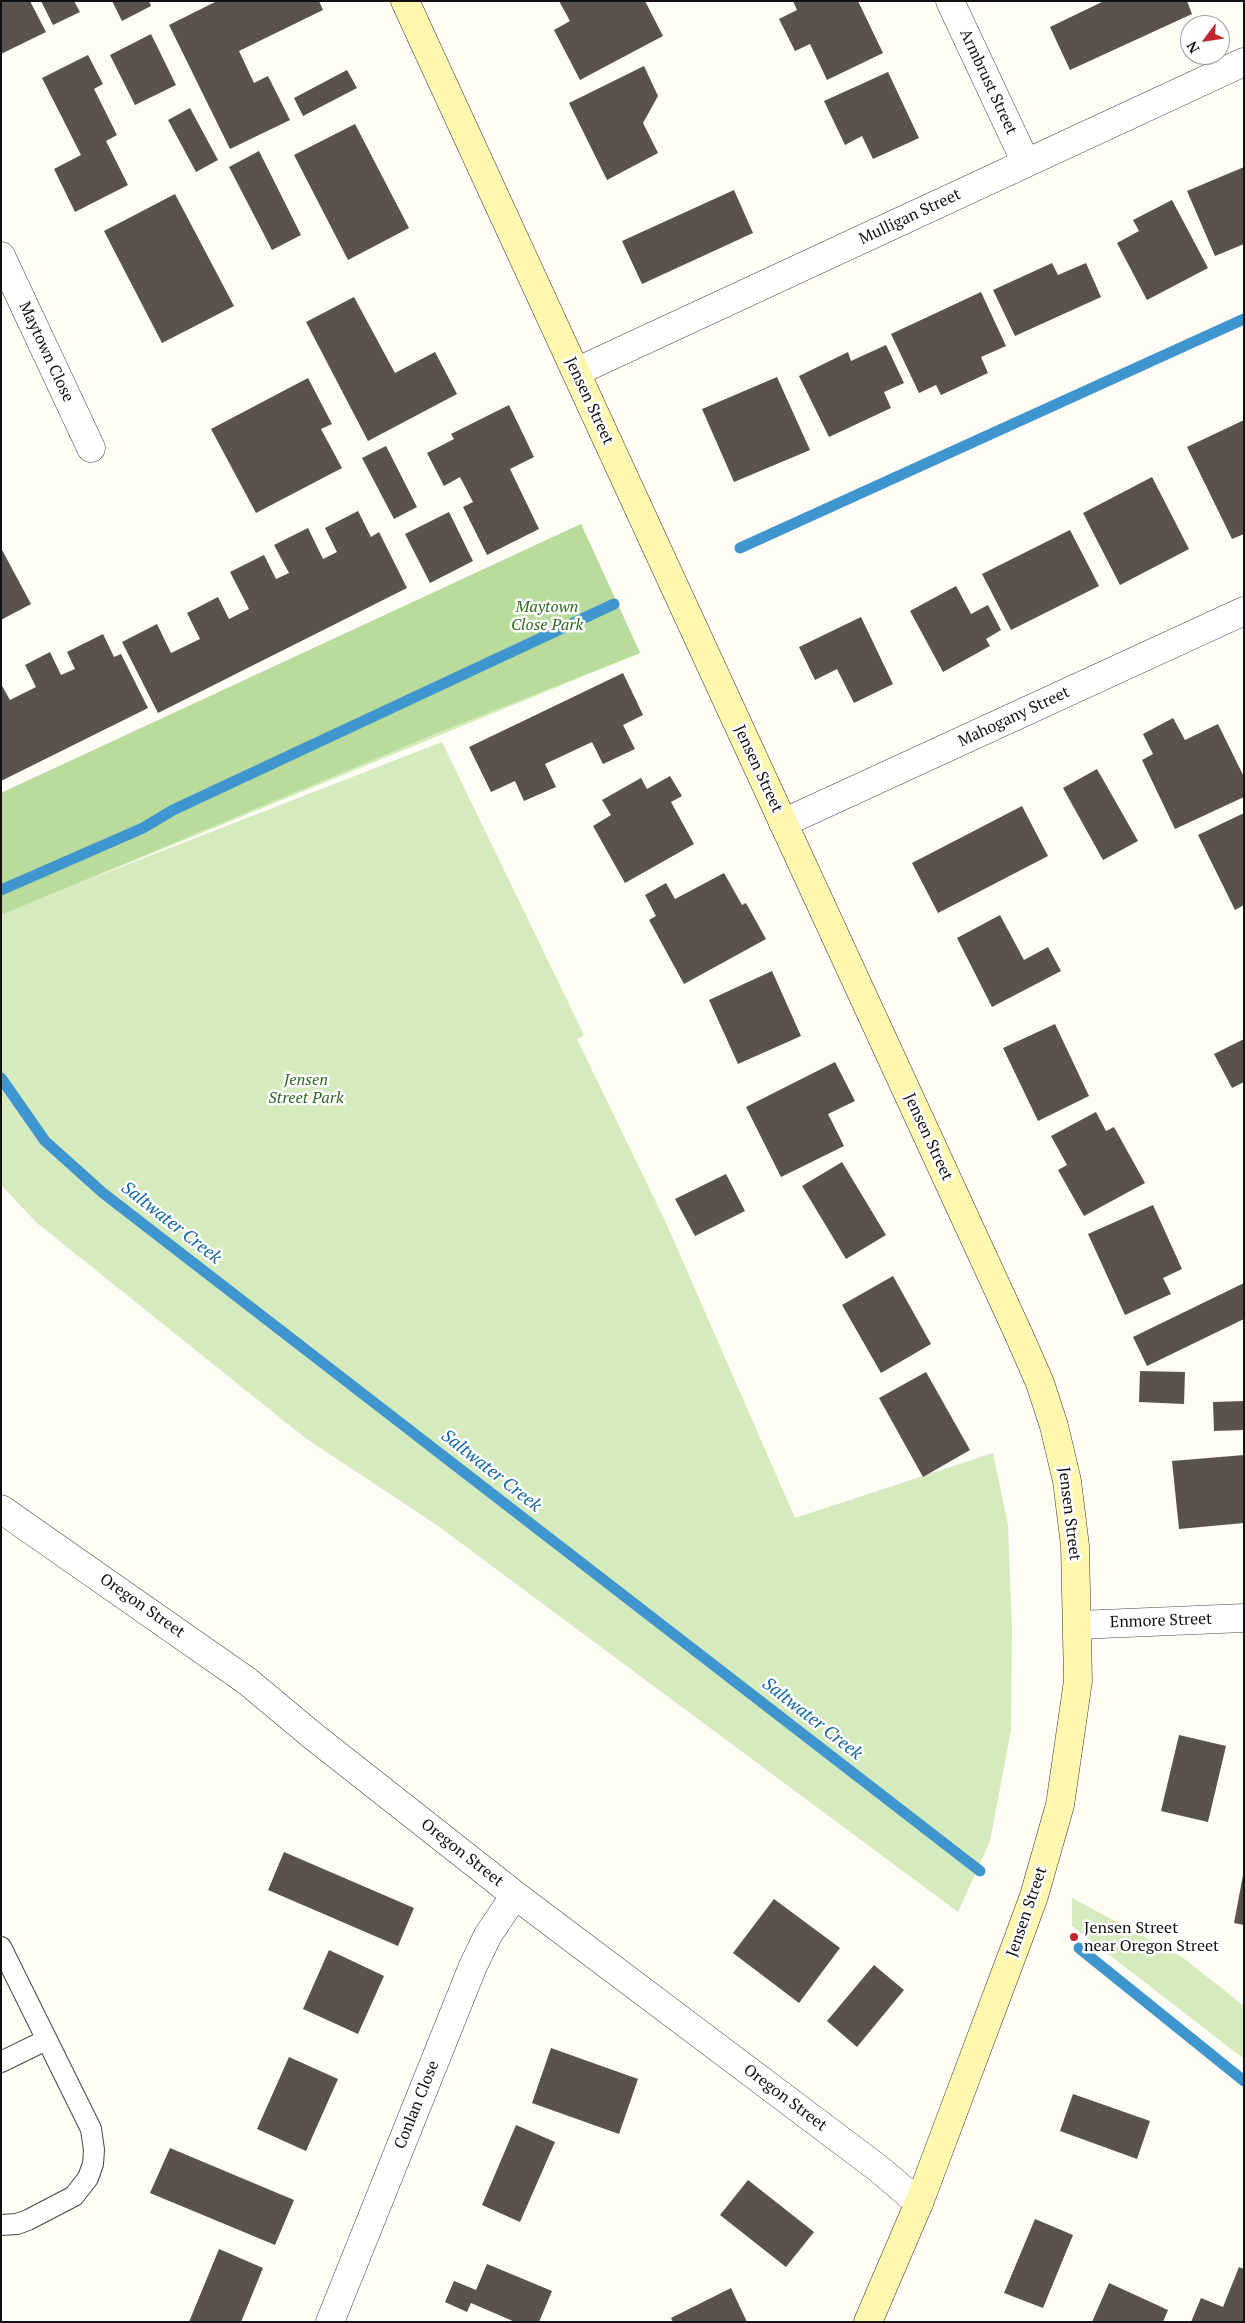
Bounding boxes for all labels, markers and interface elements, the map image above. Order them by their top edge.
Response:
north arrow [1180,15,1230,65]
street label: Armbrust Street [955,26,1021,138]
text: N [1182,38,1203,57]
street label: Mulligan Street [856,185,964,249]
street label: Maytown Close [14,299,78,405]
street label: Jensen Street [560,354,618,448]
park label: Maytown Close Park [511,597,583,635]
street label: Mahogany Street [955,683,1073,751]
street label: Jensen Street [729,722,787,816]
park label: Jensen Street Park [268,1070,344,1108]
street label: Jensen Street [899,1090,957,1184]
water label: Saltwater Creek [117,1177,225,1269]
water label: Saltwater Creek [437,1425,545,1517]
street label: Jensen Street [1054,1466,1084,1562]
street label: Oregon Street [96,1570,188,1642]
street label: Enmore Street [1110,1610,1212,1632]
water label: Saltwater Creek [758,1673,866,1765]
street label: Oregon Street [417,1815,507,1891]
street label: Jensen Street [1003,1864,1051,1960]
place label: Jensen Street near Oregon Street [1084,1918,1219,1956]
marker: Jensen Street near Oregon Street [1068,1931,1080,1943]
street label: Conlan Close [391,2058,443,2152]
street label: Oregon Street [740,2060,830,2136]

